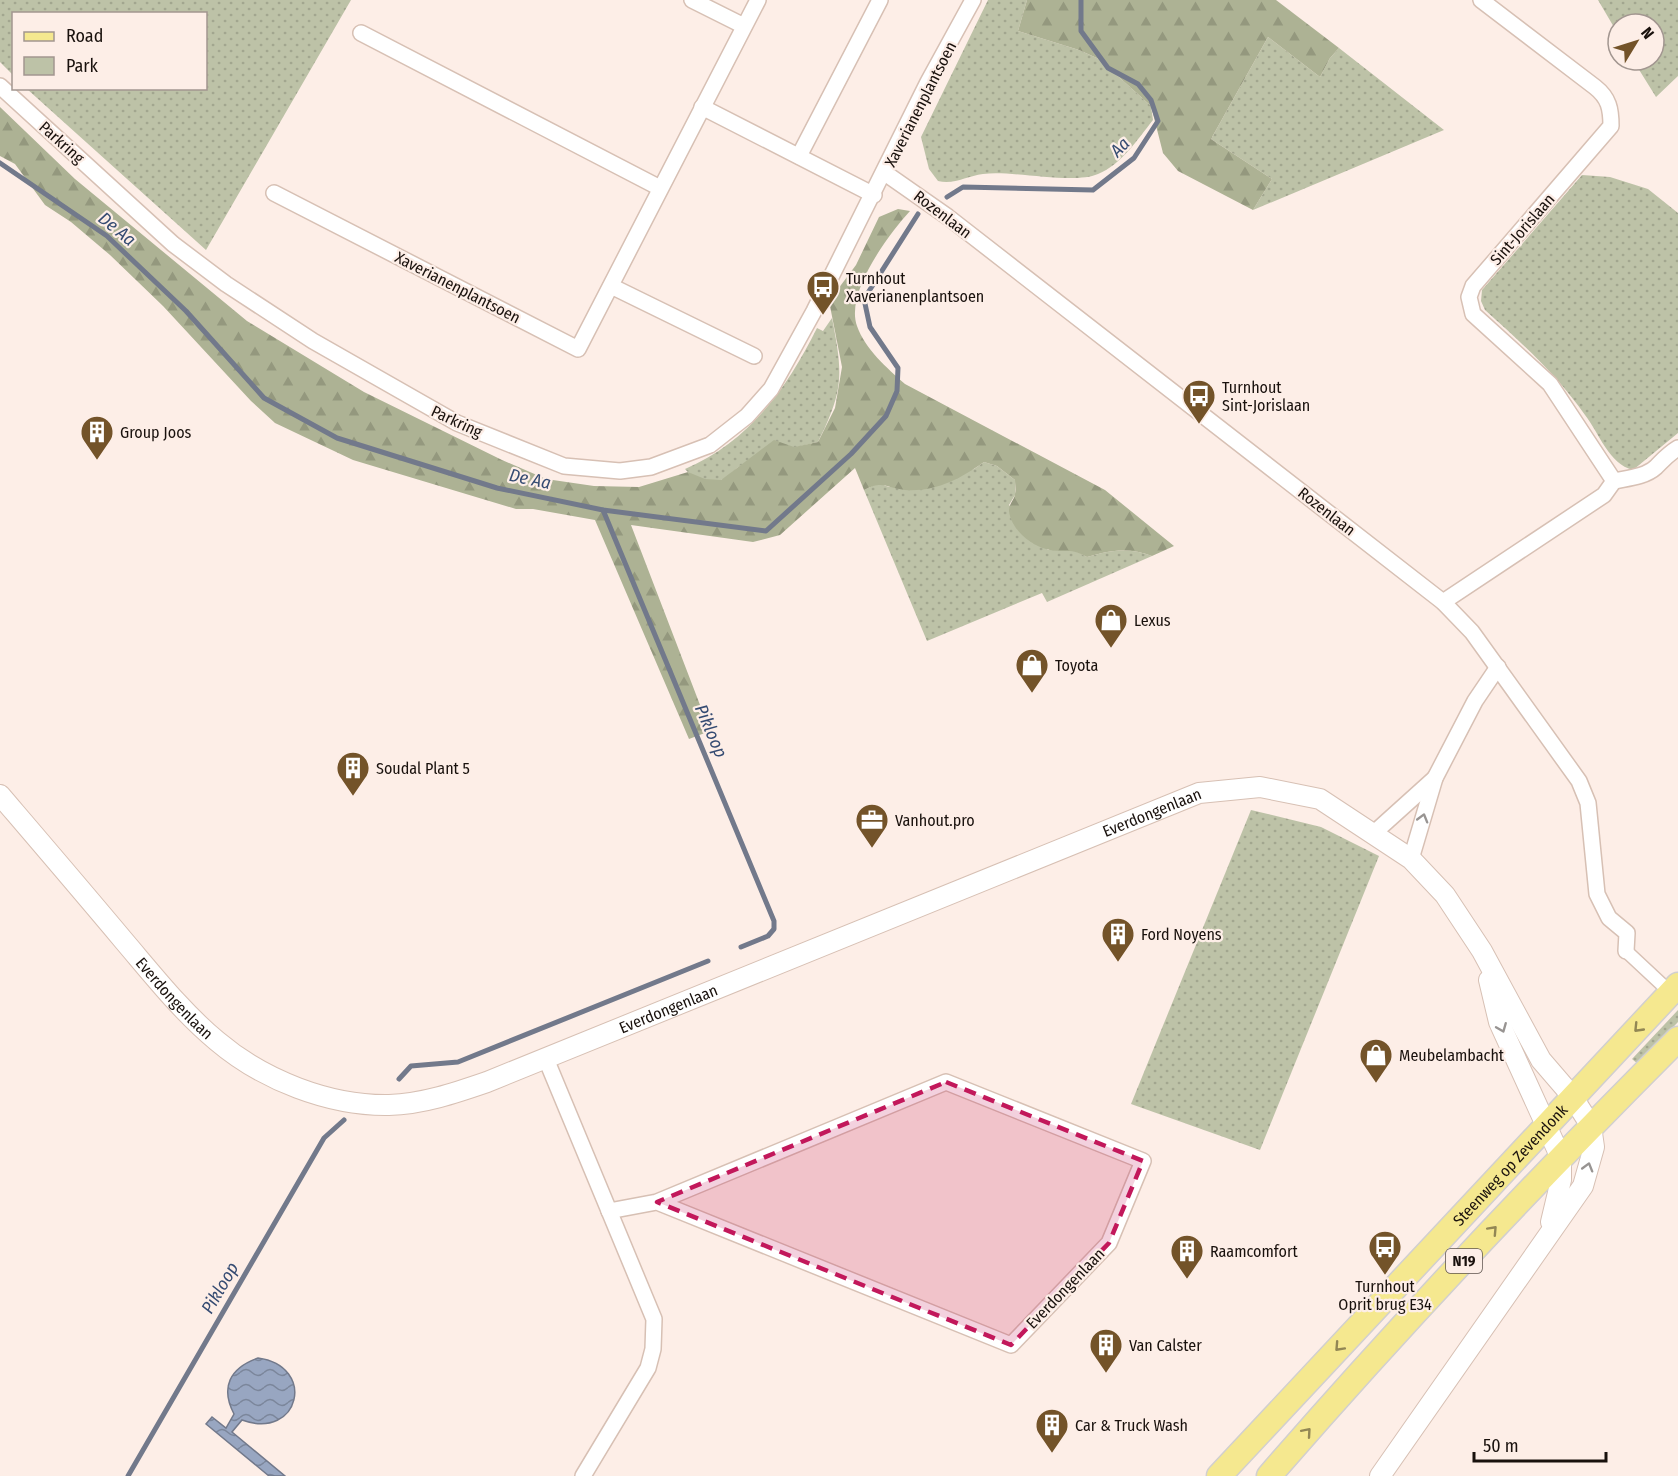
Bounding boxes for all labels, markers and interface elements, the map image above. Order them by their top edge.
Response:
legend [12,12,207,90]
north arrow [1606,12,1666,72]
text: N [1637,23,1658,43]
text: Road [66,25,103,47]
street label: Xaverianenplantsoen [881,38,960,170]
text: Park [66,55,99,77]
street label: Parkring [35,117,88,168]
water label: Aa [1105,133,1134,162]
street label: Rozenlaan [910,186,975,242]
street label: Sint-Jorislaan [1486,190,1558,269]
water label: De Aa [94,207,140,251]
street label: Xaverianenplantsoen [392,248,524,327]
bus stop icon: Turnhout Xaverianenplantsoen [805,269,841,316]
place label: Turnhout Xaverianenplantsoen [846,269,984,306]
bus stop icon: Turnhout Sint-Jorislaan [1181,378,1217,425]
place label: Turnhout Sint-Jorislaan [1222,378,1310,415]
street label: Parkring [428,401,486,442]
building icon: Group Joos [79,414,115,461]
place label: Group Joos [120,423,192,442]
water label: De Aa [507,464,553,494]
street label: Rozenlaan [1294,483,1359,540]
shop icon: Lexus [1093,602,1129,649]
place label: Lexus [1134,611,1171,630]
shop icon: Toyota [1014,647,1050,694]
place label: Toyota [1055,656,1098,675]
water label: Pikloop [690,701,732,761]
building icon: Soudal Plant 5 [335,750,371,797]
place label: Soudal Plant 5 [376,759,470,778]
street label: Everdongenlaan [1100,784,1204,841]
office icon: Vanhout.pro [854,802,890,849]
place label: Vanhout.pro [895,811,975,830]
one-way arrow [1416,814,1428,824]
building icon: Ford Noyens [1100,916,1136,963]
place label: Ford Noyens [1141,925,1222,944]
street label: Everdongenlaan [132,954,217,1043]
street label: Everdongenlaan [616,980,720,1037]
one-way arrow [1634,1021,1645,1031]
one-way arrow [1494,1022,1507,1032]
shop icon: Meubelambacht [1358,1037,1394,1084]
place label: Meubelambacht [1399,1046,1505,1065]
street label: Steenweg op Zevendonk [1449,1100,1572,1230]
one-way arrow [1581,1163,1593,1173]
one-way arrow [1486,1226,1497,1236]
bus stop icon: Turnhout Oprit brug E34 [1367,1229,1403,1276]
building icon: Raamcomfort [1169,1233,1205,1280]
place label: Raamcomfort [1210,1242,1298,1261]
street label: Everdongenlaan [1022,1244,1108,1333]
road number: N19 [1446,1249,1482,1273]
water label: Pikloop [197,1258,243,1318]
place label: Turnhout Oprit brug E34 [1338,1277,1432,1314]
building icon: Van Calster [1088,1327,1124,1374]
place label: Van Calster [1129,1336,1202,1355]
one-way arrow [1335,1340,1346,1350]
building icon: Car & Truck Wash [1034,1407,1070,1454]
place label: Car & Truck Wash [1075,1416,1188,1435]
scale bar [1474,1425,1606,1463]
one-way arrow [1300,1428,1311,1439]
text: 50 m [1483,1435,1519,1457]

